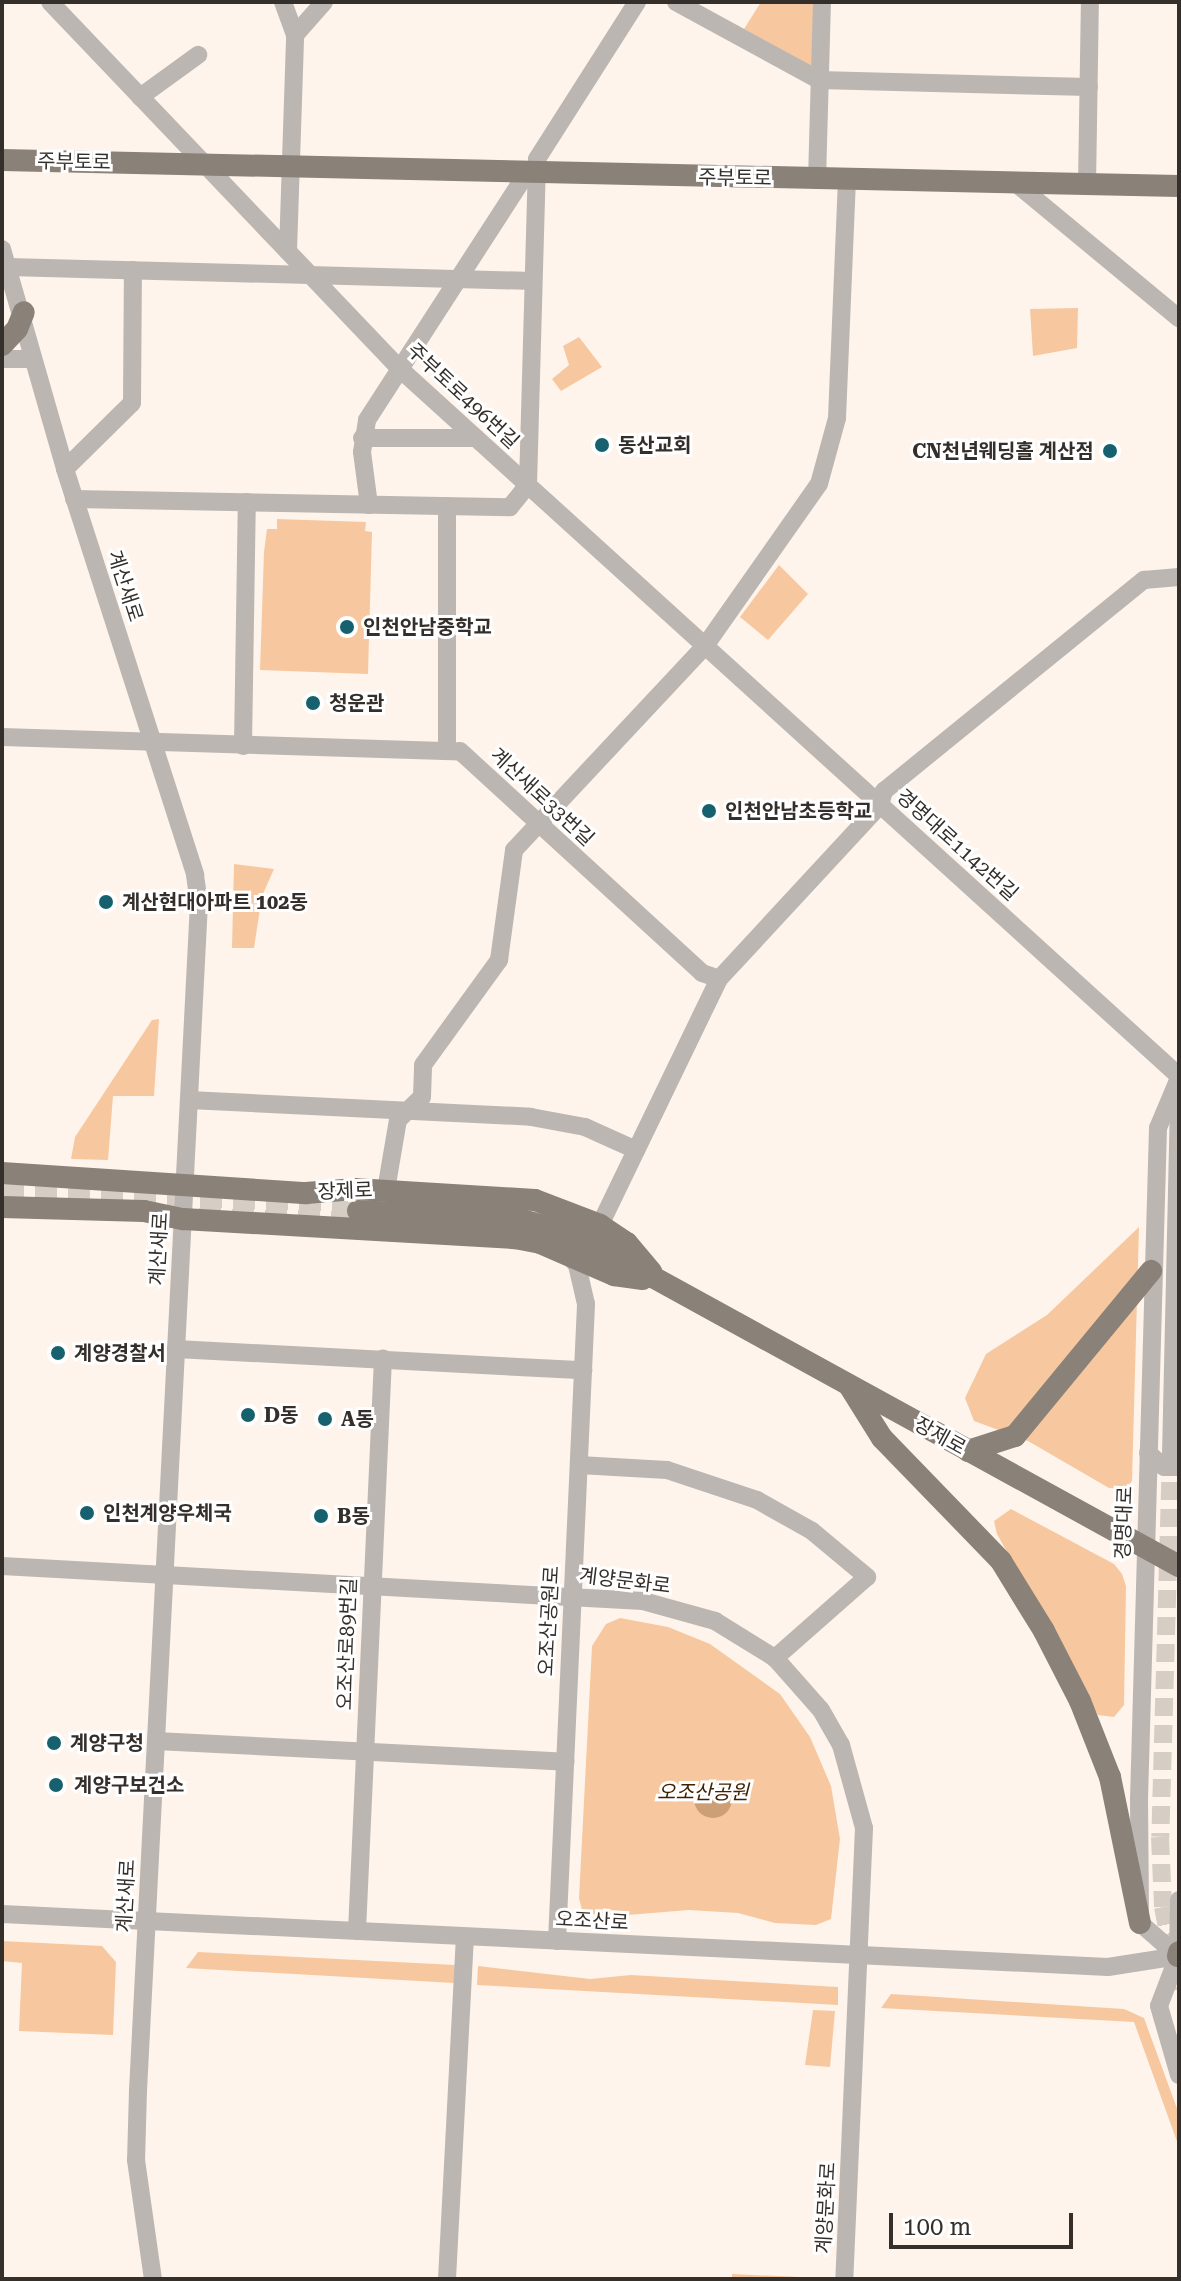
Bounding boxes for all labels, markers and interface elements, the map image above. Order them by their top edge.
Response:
street label: 주부토로 [37,149,111,175]
street label: 주부토로 [698,165,772,191]
street label: 주부토로496번길 [402,338,524,454]
place label: 동산교회 [618,433,692,457]
marker: 동산교회 [593,436,611,454]
place label: CN천년웨딩홀 계산점 [912,439,1094,463]
marker: CN천년웨딩홀 계산점 [1101,442,1119,460]
street label: 계산새로 [102,547,148,625]
place label: 인천안남중학교 [363,615,492,639]
marker: 인천안남중학교 [338,618,356,636]
place label: 청운관 [329,691,384,715]
marker: 청운관 [304,694,322,712]
street label: 계산새로33번길 [485,743,599,851]
street label: 경명대로1142번길 [891,784,1023,906]
place label: 인천안남초등학교 [725,799,872,823]
marker: 인천안남초등학교 [700,802,718,820]
place label: 계산현대아파트 102동 [122,890,308,914]
marker: 계산현대아파트 102동 [97,893,115,911]
street label: 장제로 [317,1178,373,1204]
street label: 계산새로 [145,1212,173,1286]
place label: 계양경찰서 [74,1341,166,1365]
marker: 계양경찰서 [49,1344,67,1362]
place label: D동 [264,1403,298,1427]
marker: D동 [239,1406,257,1424]
place label: A동 [341,1407,374,1431]
marker: A동 [316,1410,334,1428]
street label: 장제로 [910,1412,970,1460]
street label: 경명대로 [1111,1486,1137,1560]
place label: 인천계양우체국 [103,1501,232,1525]
marker: 인천계양우체국 [78,1504,96,1522]
place label: B동 [337,1504,370,1528]
marker: B동 [312,1507,330,1525]
street label: 계양문화로 [578,1563,672,1599]
street label: 오조산공원로 [534,1565,564,1677]
street label: 오조산로89번길 [333,1577,361,1711]
place label: 계양구청 [70,1731,144,1755]
marker: 계양구청 [45,1734,63,1752]
place label: 계양구보건소 [74,1773,184,1797]
marker: 계양구보건소 [45,1774,67,1796]
park label: 오조산공원 [657,1780,749,1804]
street label: 계산새로 [112,1859,140,1933]
street label: 오조산로 [555,1907,629,1935]
street label: 계양문화로 [812,2161,840,2255]
scale bar [893,2197,1077,2247]
text: 100 m [903,2213,971,2241]

